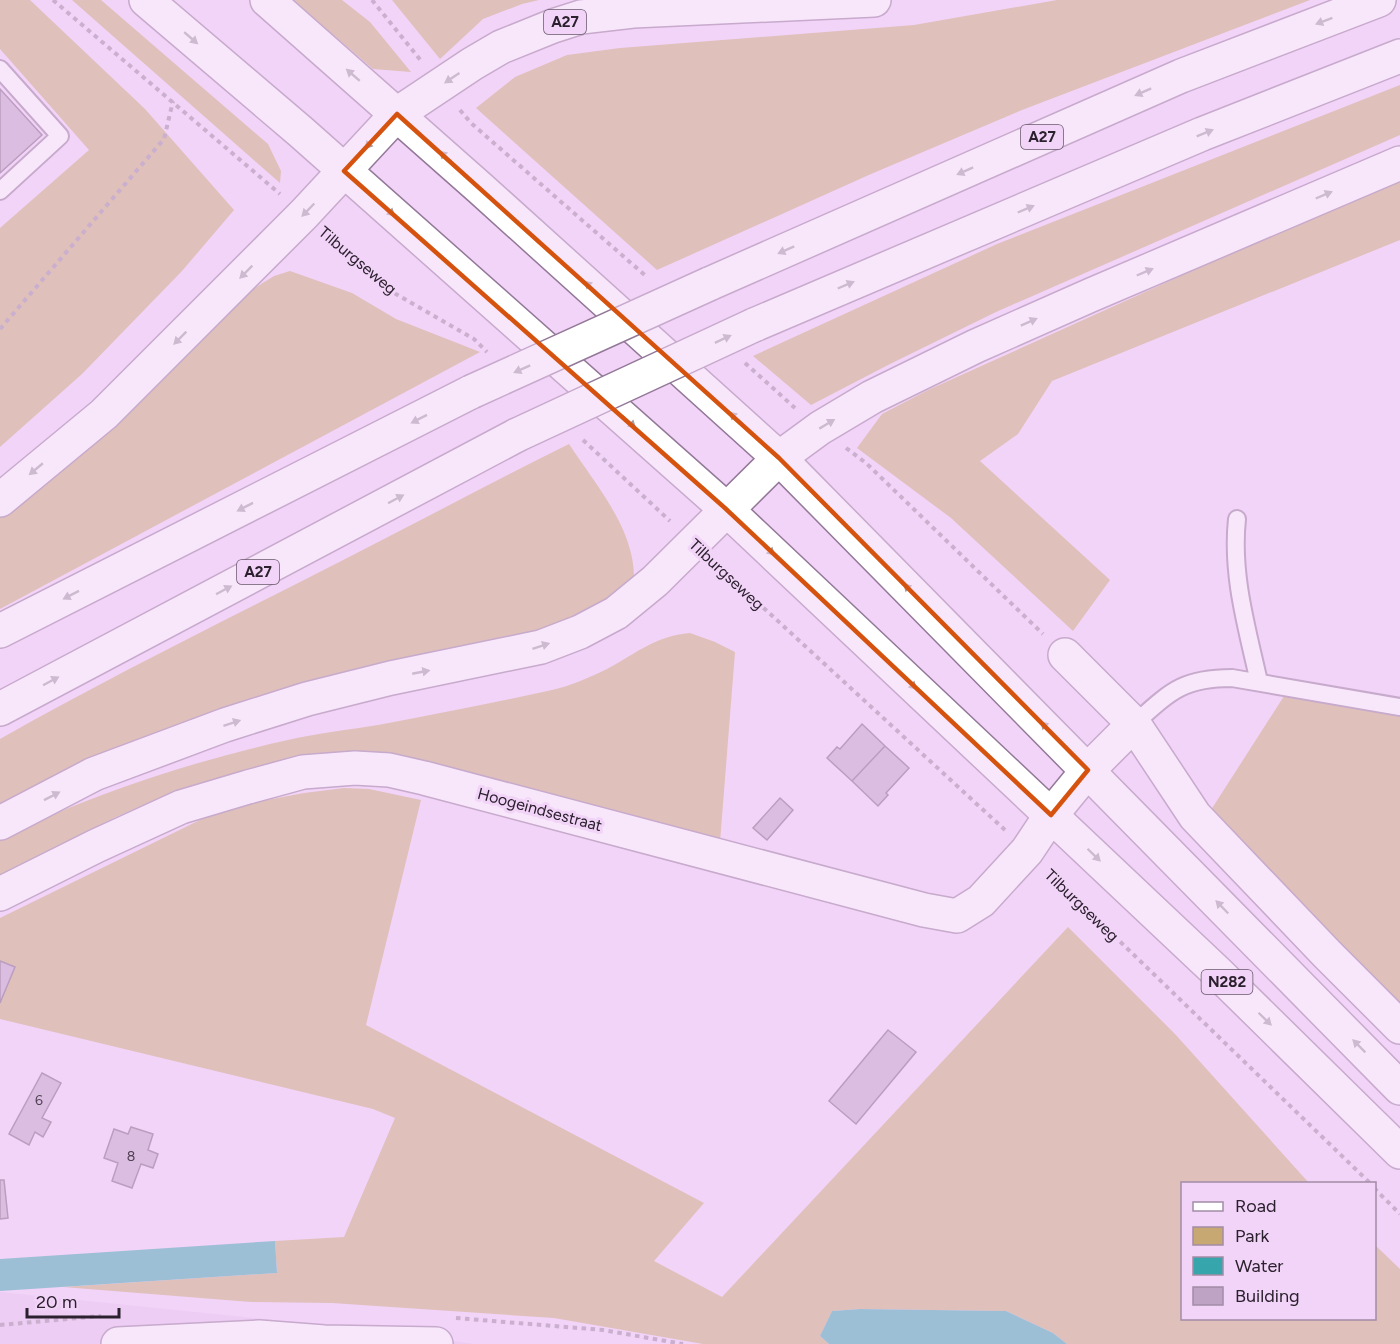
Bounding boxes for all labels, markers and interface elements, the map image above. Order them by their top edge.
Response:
road number: A27 [544,10,586,34]
one-way arrow [1315,16,1333,26]
one-way arrow [183,31,198,44]
one-way arrow [346,69,361,82]
one-way arrow [444,72,460,84]
one-way arrow [1134,88,1152,98]
road number: A27 [1021,125,1063,149]
one-way arrow [1197,128,1215,138]
one-way arrow [364,135,378,149]
one-way arrow [439,151,454,164]
one-way arrow [955,166,973,176]
one-way arrow [1315,190,1333,199]
one-way arrow [301,202,315,217]
one-way arrow [380,203,395,216]
one-way arrow [1017,204,1035,214]
street label: Tilburgseweg [315,222,400,298]
one-way arrow [777,245,795,255]
one-way arrow [239,264,253,278]
one-way arrow [1136,267,1154,277]
one-way arrow [584,280,599,294]
one-way arrow [838,281,855,290]
one-way arrow [1021,318,1038,327]
one-way arrow [173,330,187,345]
one-way arrow [714,335,731,344]
one-way arrow [513,364,531,374]
one-way arrow [729,412,744,425]
one-way arrow [410,414,427,424]
one-way arrow [621,415,636,428]
one-way arrow [819,418,835,429]
one-way arrow [29,463,44,475]
one-way arrow [388,494,405,504]
one-way arrow [236,502,253,512]
street label: Tilburgseweg [685,535,768,614]
one-way arrow [760,542,775,555]
road number: A27 [237,560,279,584]
one-way arrow [903,583,917,597]
one-way arrow [216,585,233,595]
one-way arrow [62,590,79,600]
one-way arrow [532,641,550,650]
one-way arrow [411,667,430,676]
one-way arrow [43,676,60,686]
one-way arrow [902,676,917,689]
one-way arrow [223,718,241,727]
one-way arrow [1040,722,1054,736]
street label: Hoogeindsestraat [475,784,604,835]
one-way arrow [44,791,61,801]
one-way arrow [1086,848,1100,862]
street label: Tilburgseweg [1041,865,1123,945]
one-way arrow [1215,901,1229,915]
road number: N282 [1202,970,1252,994]
one-way arrow [1257,1012,1271,1026]
one-way arrow [1352,1040,1366,1054]
house number: 6 [35,1092,43,1109]
house number: 8 [127,1148,135,1165]
legend [1181,1182,1376,1320]
text: Road [1235,1195,1276,1217]
text: Park [1235,1225,1270,1247]
text: Water [1235,1255,1283,1277]
scale bar [27,1281,118,1319]
text: Building [1235,1285,1300,1307]
text: 20 m [36,1291,77,1313]

